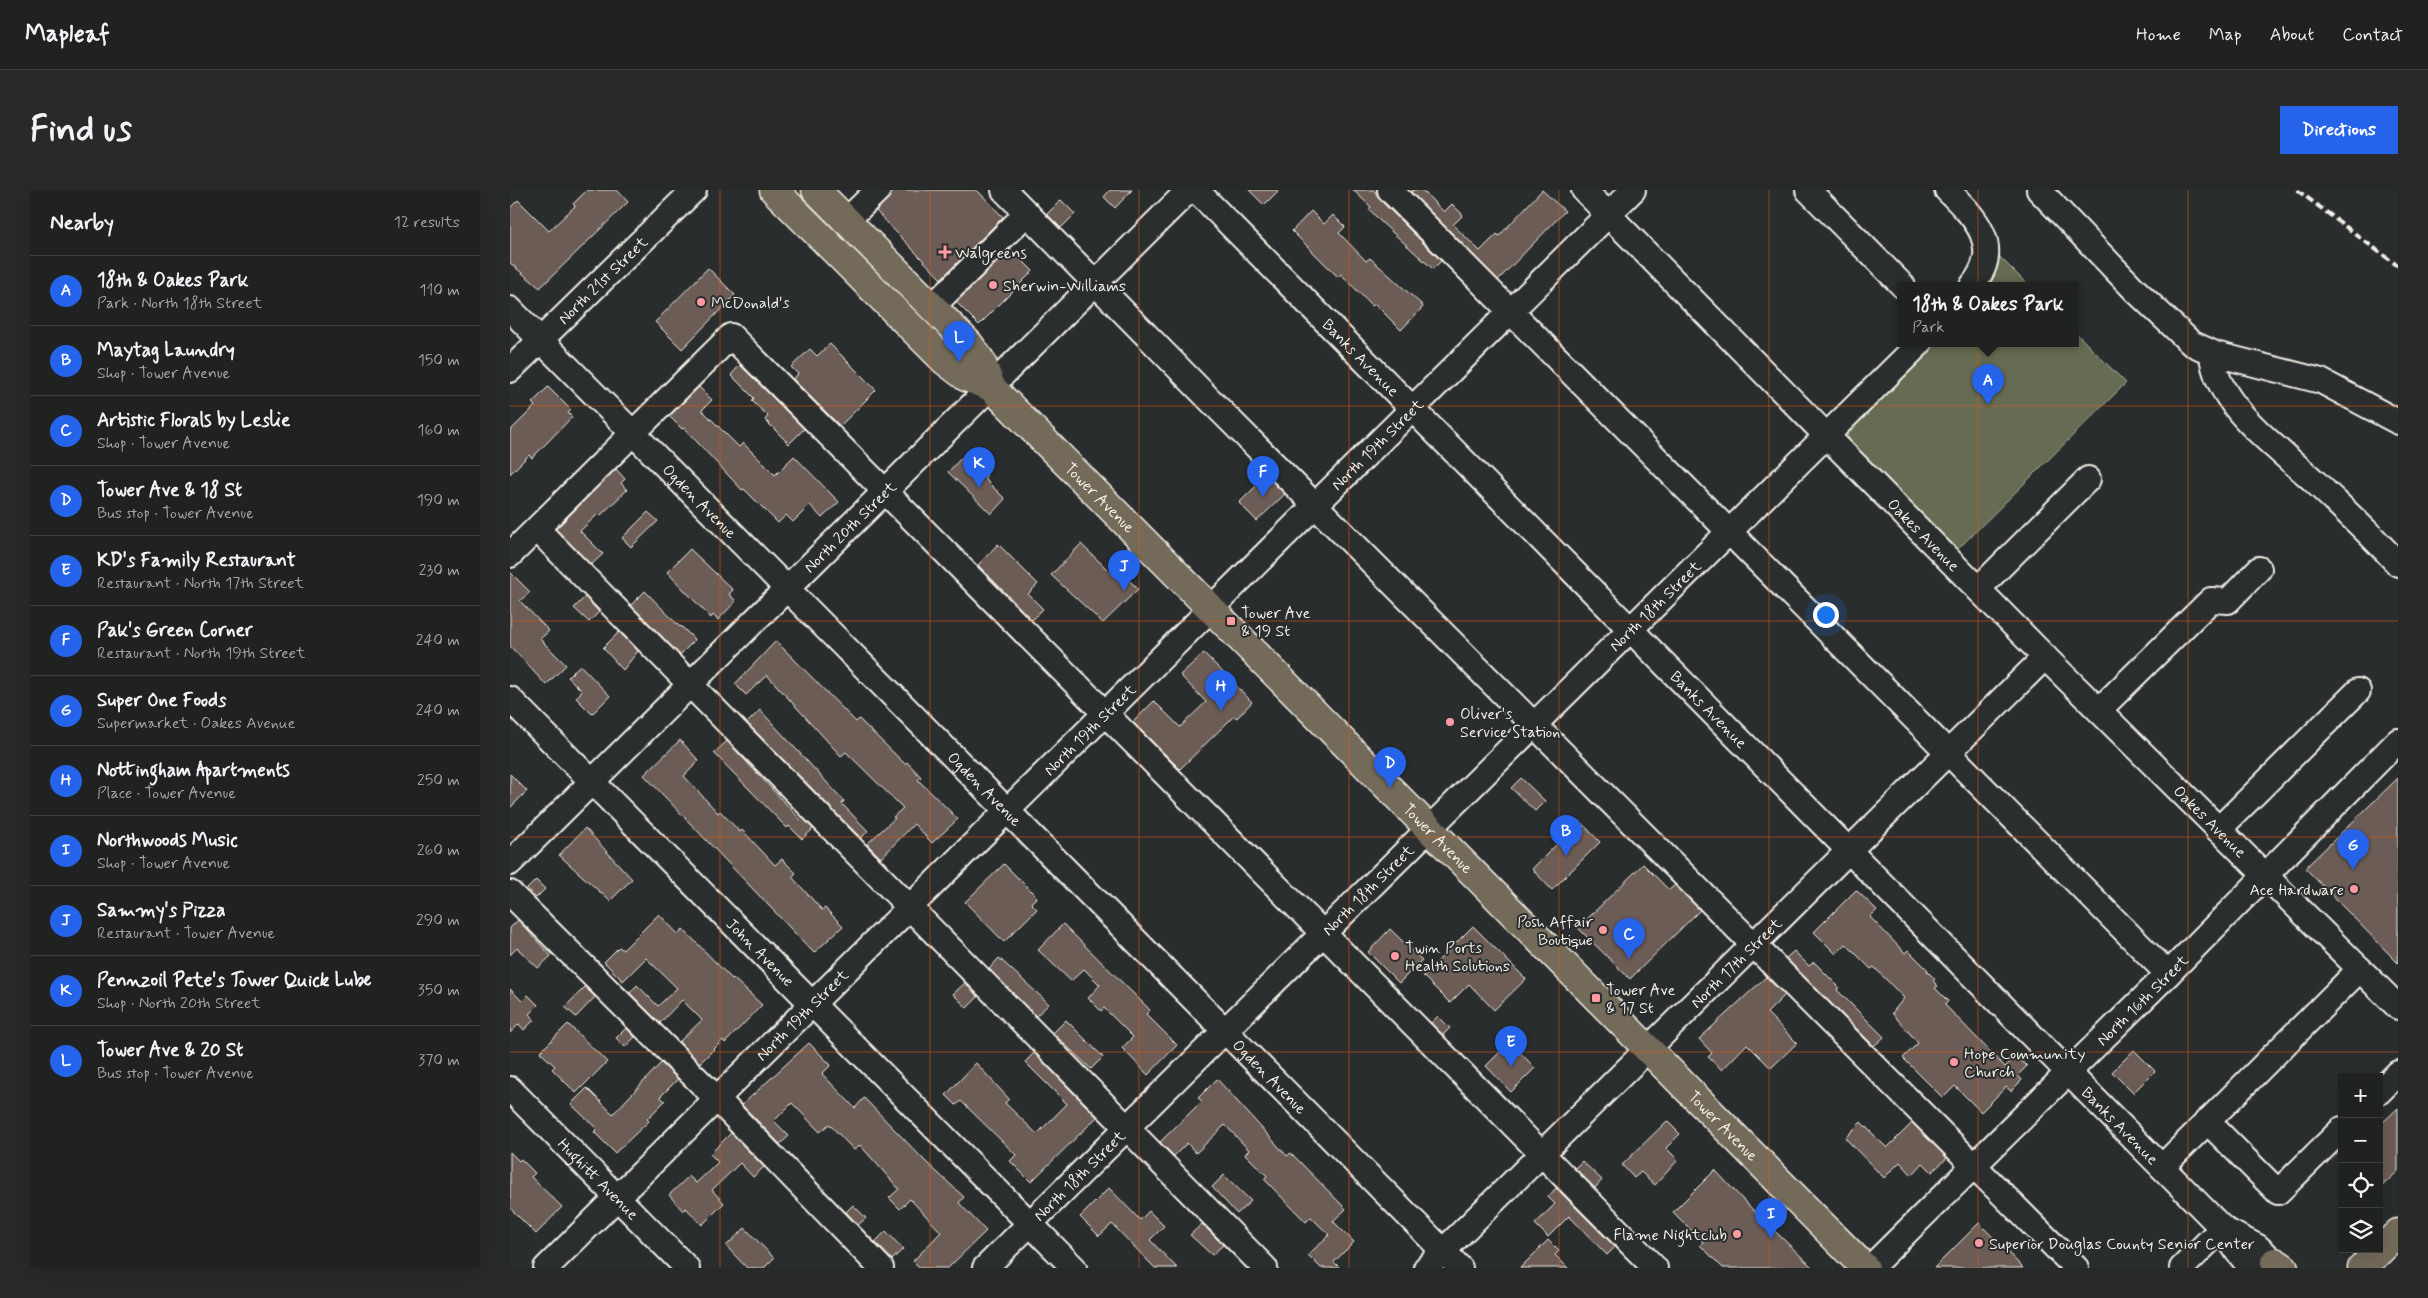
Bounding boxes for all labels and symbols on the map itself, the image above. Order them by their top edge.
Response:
street label: North 21st Street [554,232,653,329]
place label: Walgreens [955,243,1027,265]
marker: Walgreens [939,246,951,258]
place label: Sherwin-Williams [1003,276,1126,297]
marker: Sherwin-Williams [987,279,999,291]
place label: McDonald's [711,293,790,314]
marker: McDonald's [695,296,707,308]
street label: Banks Avenue [1317,315,1403,402]
pin: L [943,321,975,362]
pin: A [1972,364,2004,405]
street label: North 19th Street [1327,394,1429,496]
pin: K [963,447,995,488]
pin: F [1247,456,1279,497]
street label: Tower Avenue [1060,458,1139,538]
street label: Ogden Avenue [657,460,741,544]
street label: North 20th Street [800,477,902,578]
street label: Oakes Avenue [1882,494,1964,577]
pin: J [1108,550,1140,591]
street label: North 18th Street [1605,556,1707,657]
your location [1813,602,1839,628]
place label: Tower Ave & 19 St [1241,603,1310,642]
marker: Tower Ave & 19 St [1225,615,1237,627]
street label: Banks Avenue [1665,667,1751,754]
pin: H [1205,670,1237,711]
street label: North 19th Street [1040,680,1141,781]
place label: Oliver's Service Station [1460,704,1560,743]
marker: Oliver's Service Station [1444,716,1456,728]
pin: D [1374,747,1406,788]
street label: Ogden Avenue [942,748,1026,832]
street label: Oakes Avenue [2168,781,2250,863]
street label: Tower Avenue [1398,799,1477,879]
pin: B [1550,815,1582,856]
pin: G [2337,829,2369,870]
street label: North 18th Street [1318,840,1419,941]
place label: Ace Hardware [2249,880,2344,901]
marker: Ace Hardware [2348,883,2360,895]
place label: Posh Affair Boutique [1517,912,1594,951]
street label: North 17th Street [1686,913,1787,1013]
street label: John Avenue [721,914,798,992]
pin: C [1613,918,1645,959]
marker: Posh Affair Boutique [1597,924,1609,936]
place label: Twin Ports Health Solutions [1405,938,1510,977]
marker: Twin Ports Health Solutions [1389,950,1401,962]
street label: North 16th Street [2092,950,2194,1051]
street label: North 19th Street [752,965,854,1066]
place label: Tower Ave & 17 St [1606,980,1675,1019]
marker: Tower Ave & 17 St [1590,992,1602,1004]
pin: E [1495,1026,1527,1067]
street label: Ogden Avenue [1227,1035,1311,1120]
place label: Hope Community Church [1964,1044,2085,1083]
marker: Hope Community Church [1948,1056,1960,1068]
street label: Banks Avenue [2076,1083,2163,1170]
street label: Tower Avenue [1683,1087,1763,1167]
street label: North 18th Street [1029,1126,1131,1226]
street label: Hughitt Avenue [552,1134,643,1225]
pin: I [1755,1198,1787,1239]
place label: Flame Nightclub [1614,1225,1727,1247]
marker: Flame Nightclub [1731,1228,1743,1240]
place label: Superior Douglas County Senior Center [1989,1234,2255,1256]
marker: Superior Douglas County Senior Center [1973,1237,1985,1249]

